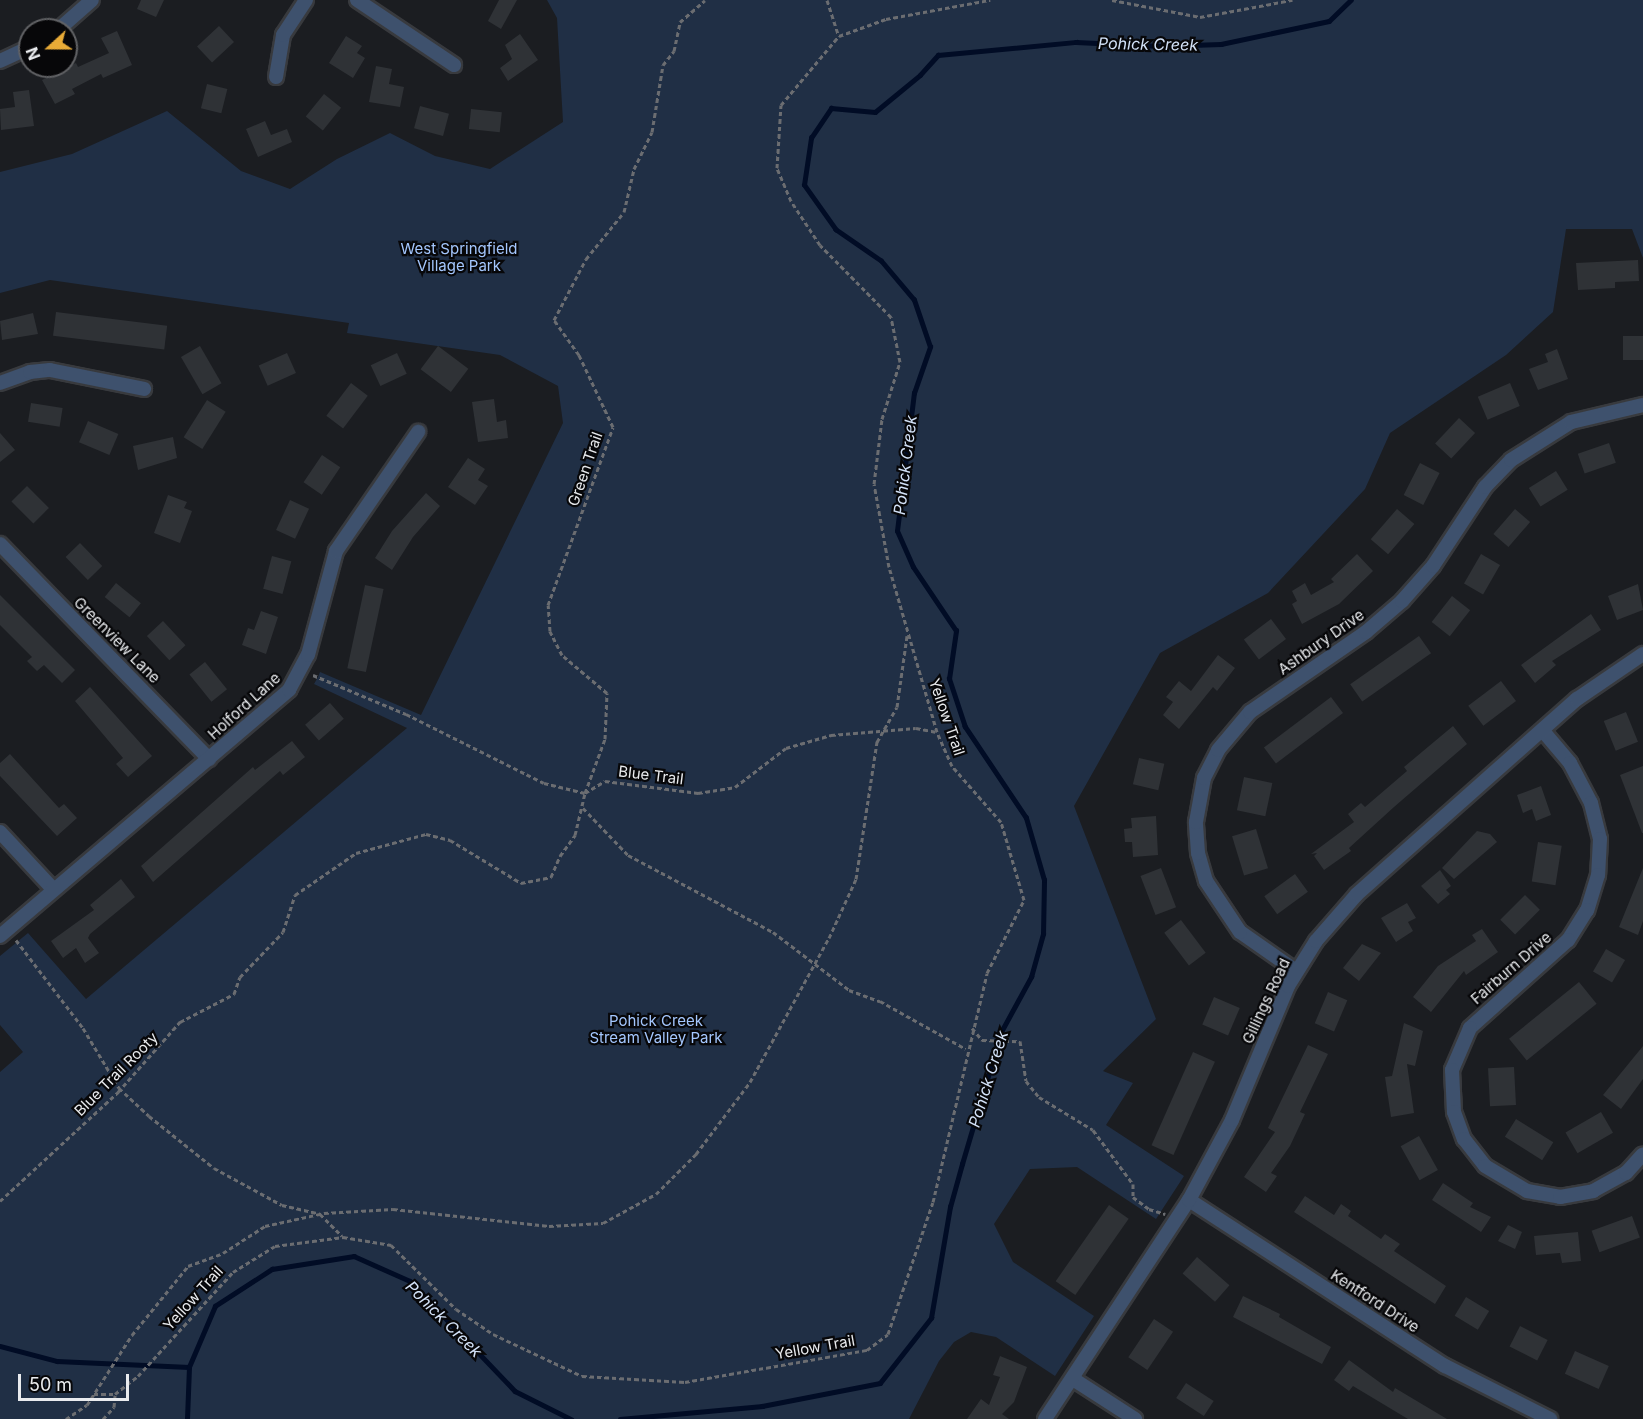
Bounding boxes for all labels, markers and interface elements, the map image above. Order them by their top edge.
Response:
north arrow [18,18,78,78]
water label: Pohick Creek [1098,34,1198,54]
text: N [22,44,45,63]
park label: West Springfield Village Park [401,239,517,274]
water label: Pohick Creek [889,414,921,516]
street label: Green Trail [564,430,606,508]
street label: Greenview Lane [70,593,164,687]
street label: Ashbury Drive [1274,606,1368,678]
street label: Holford Lane [204,669,284,743]
street label: Yellow Trail [925,676,969,758]
street label: Blue Trail [617,762,685,788]
street label: Fairburn Drive [1467,928,1555,1008]
street label: Gillings Road [1238,955,1294,1047]
park label: Pohick Creek Stream Valley Park [589,1011,723,1046]
street label: Blue Trail Rooty [70,1028,162,1120]
water label: Pohick Creek [964,1028,1012,1130]
street label: Yellow Trail [159,1262,227,1334]
street label: Kentford Drive [1327,1266,1423,1336]
water label: Pohick Creek [402,1277,486,1361]
street label: Yellow Trail [774,1331,856,1363]
scale bar [21,1362,132,1400]
text: 50 m [29,1374,72,1395]

